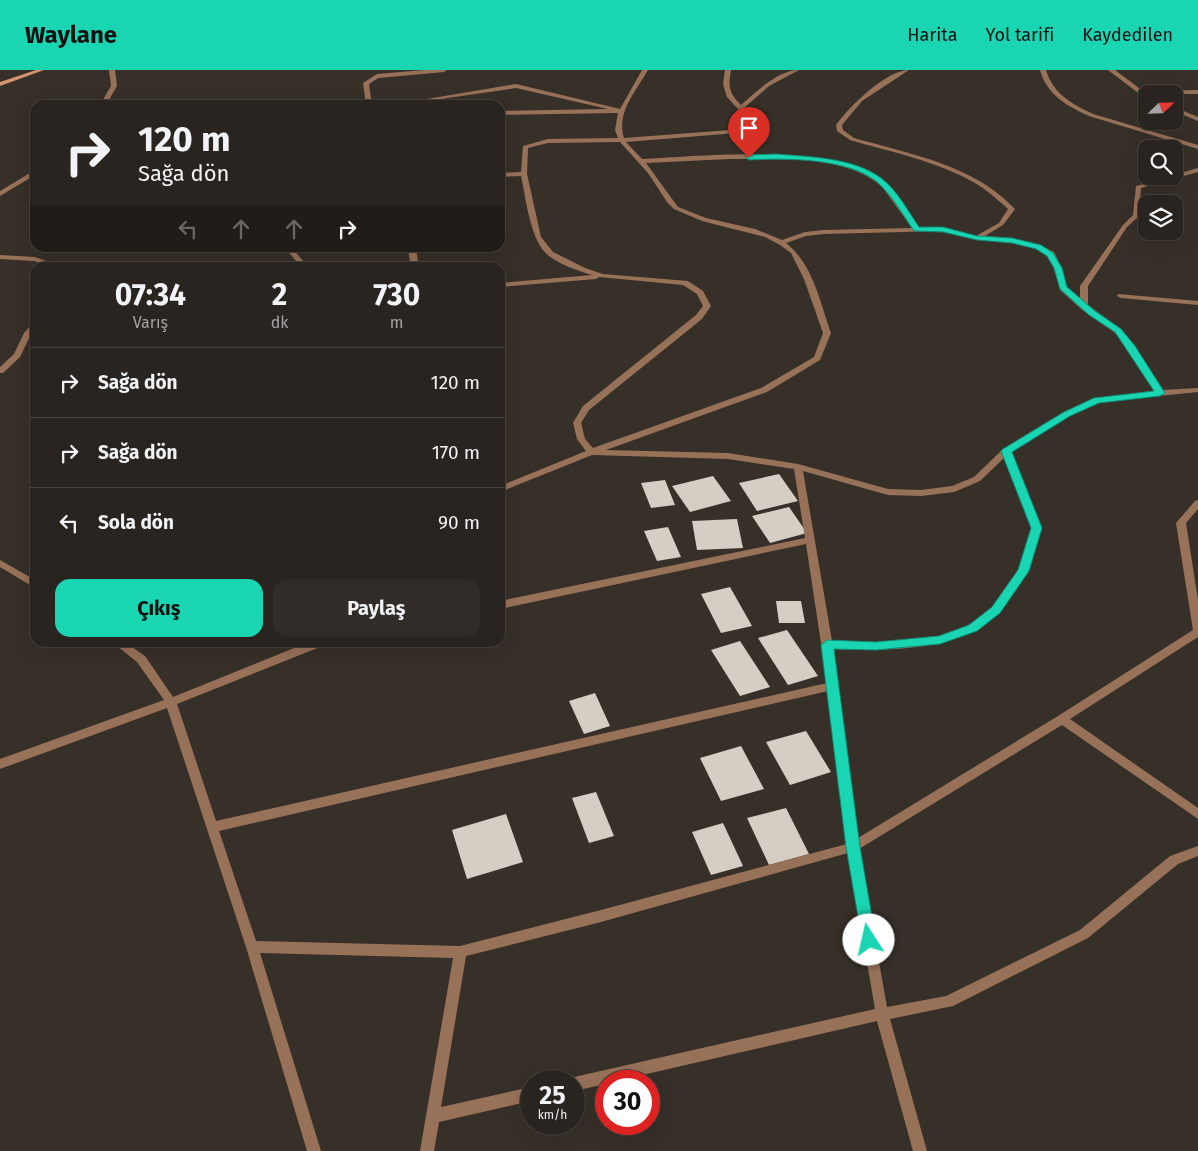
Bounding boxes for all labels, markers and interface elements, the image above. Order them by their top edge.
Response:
text: Waylane [25,21,117,49]
text: Harita [907,24,958,46]
text: Yol tarifi [986,24,1054,46]
text: Kaydedilen [1082,24,1173,46]
north arrow [1138,85,1182,130]
map controls [1138,85,1183,240]
pin [728,107,770,158]
icon: arrive [735,114,763,142]
text: 120 m [138,118,231,160]
icon: right [55,120,120,185]
button: search [1138,140,1183,185]
text: Sağa dön [138,160,229,187]
button: layers [1138,195,1183,240]
icon: left [174,215,202,243]
icon: ahead [227,215,255,243]
icon: ahead [280,215,308,243]
icon: right [333,215,361,243]
text: 07:34 [115,277,186,313]
text: 2 [272,277,287,313]
text: 730 [373,277,420,313]
text: Varış [133,313,168,332]
text: dk [271,313,288,332]
text: m [390,313,404,332]
icon: right [55,369,83,397]
text: Sağa dön [98,371,178,394]
text: 120 m [430,371,480,394]
icon: right [55,439,83,467]
text: Sağa dön [98,441,178,464]
text: 170 m [432,441,480,464]
icon: left [55,509,83,537]
text: Sola dön [98,511,174,534]
text: 90 m [438,511,480,534]
button: Çıkış [55,579,263,637]
button: Paylaş [273,579,480,637]
position arrow [842,913,894,965]
speed limit sign: 30 [595,1070,660,1135]
text: 25 [539,1081,566,1111]
text: km/h [538,1108,567,1122]

